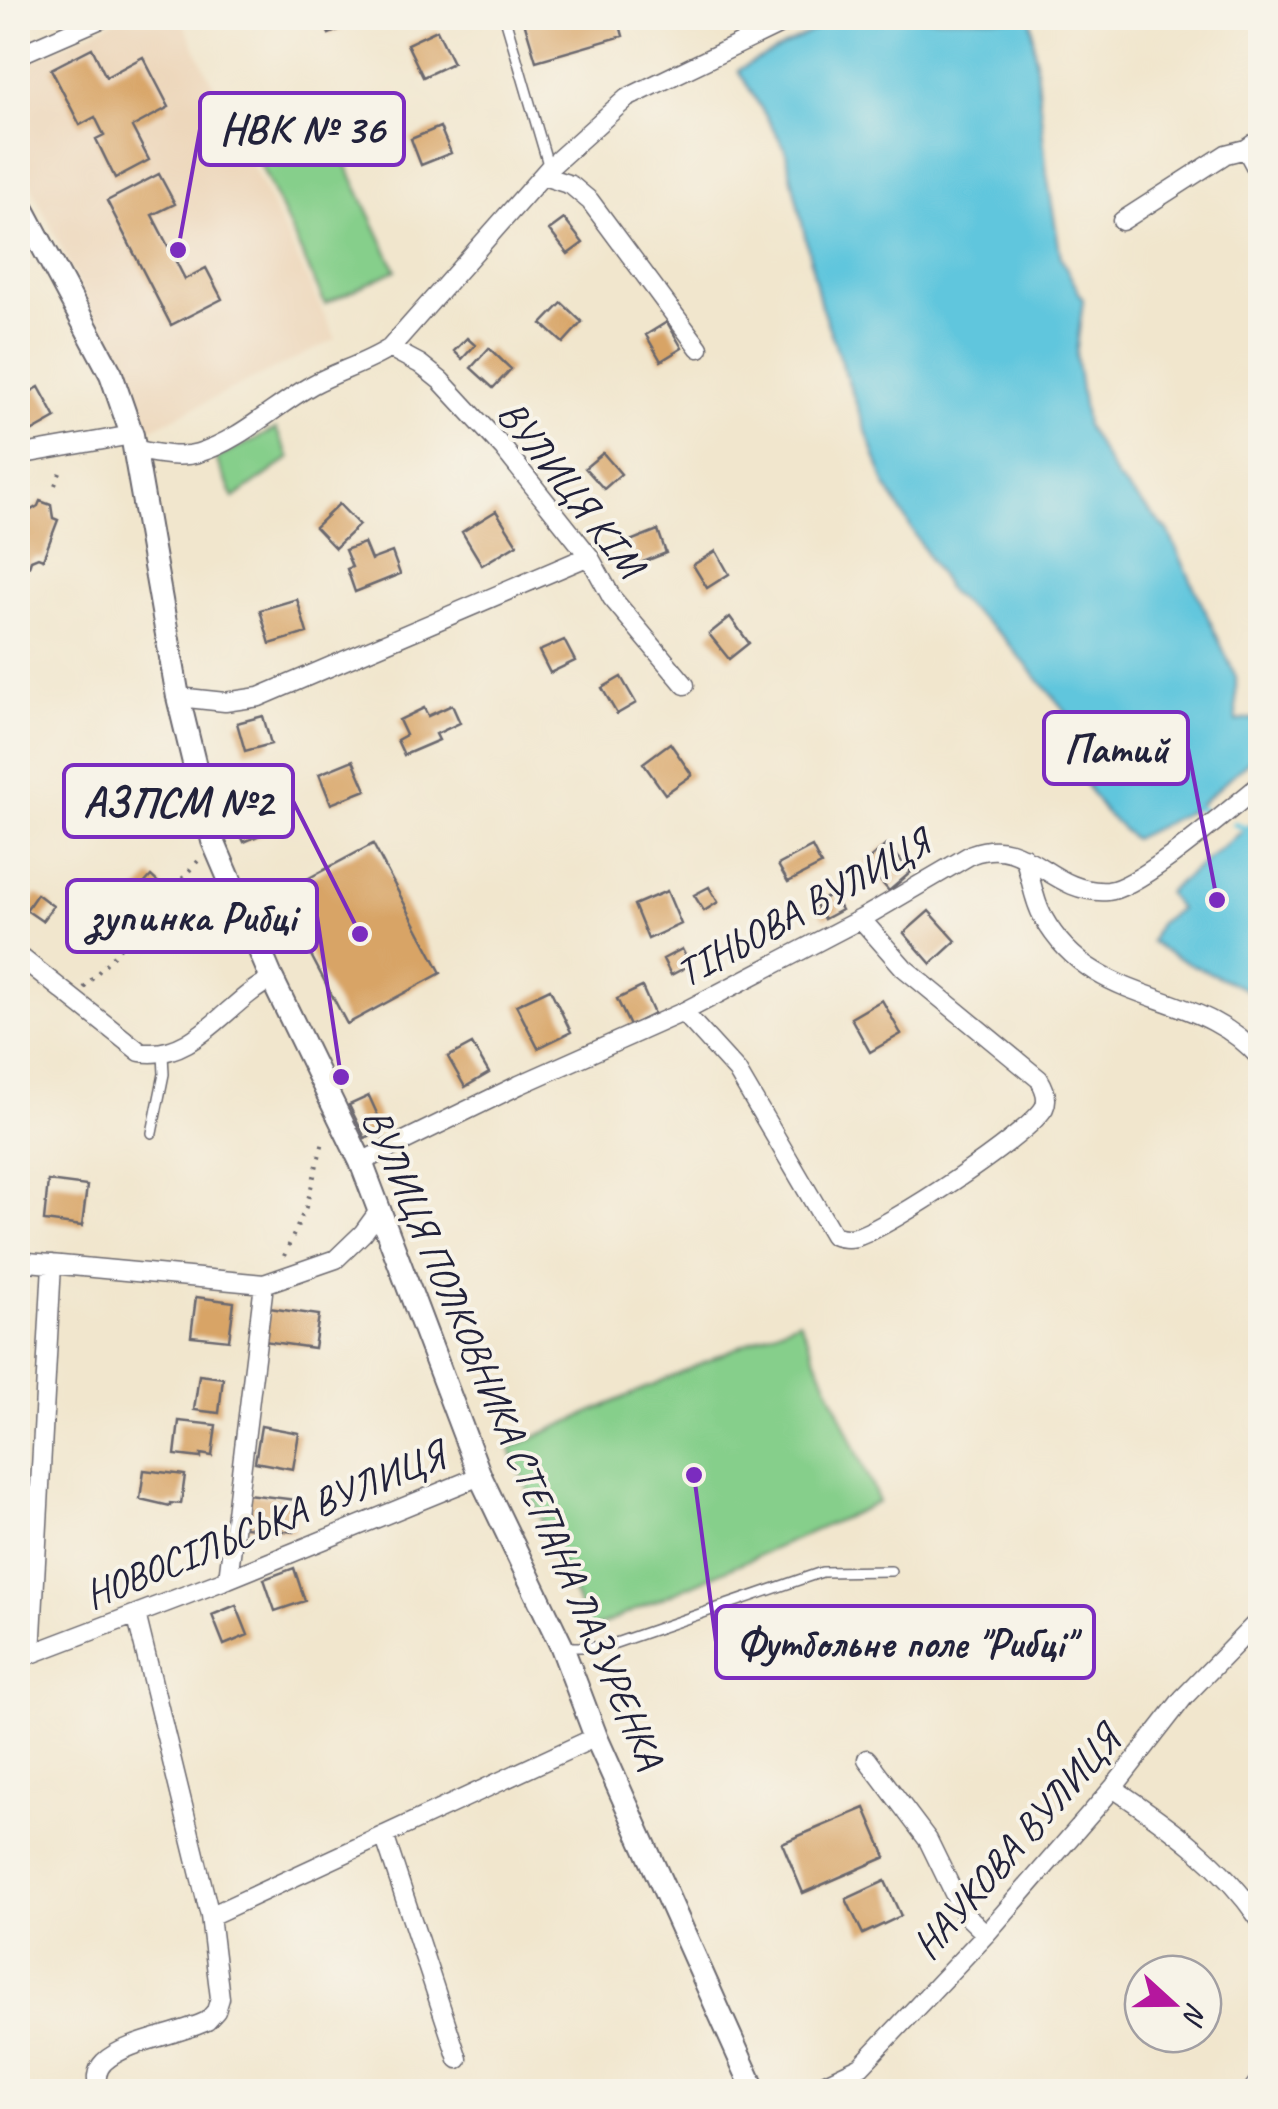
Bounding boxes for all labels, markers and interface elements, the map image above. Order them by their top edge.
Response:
callout: НВК № 36 [200,93,404,165]
text: НВК № 36 [220,103,387,156]
street label: ВУЛИЦЯ КІМ [487,390,658,590]
callout: Патий [1044,712,1188,784]
text: Патий [1064,723,1172,776]
callout: АЗПСМ №2 [64,765,293,837]
text: АЗПСМ №2 [83,776,277,829]
street label: ТІНЬОВА ВУЛИЦЯ [667,815,942,998]
callout: зупинка Рибці [67,880,317,952]
text: зупинка Рибці [83,891,302,945]
street label: ВУЛИЦЯ ПОЛКОВНИКА СТЕПАНА ЛАЗУРЕНКА [351,1101,676,1777]
street label: НОВОСІЛЬСЬКА ВУЛИЦЯ [77,1428,457,1620]
callout: Футбольне поле "Рибці" [716,1606,1094,1678]
text: Футбольне поле "Рибці" [736,1617,1083,1670]
street label: НАУКОВА ВУЛИЦЯ [901,1712,1134,1969]
north arrow [1123,1954,1223,2054]
text: N [1175,1998,1215,2031]

